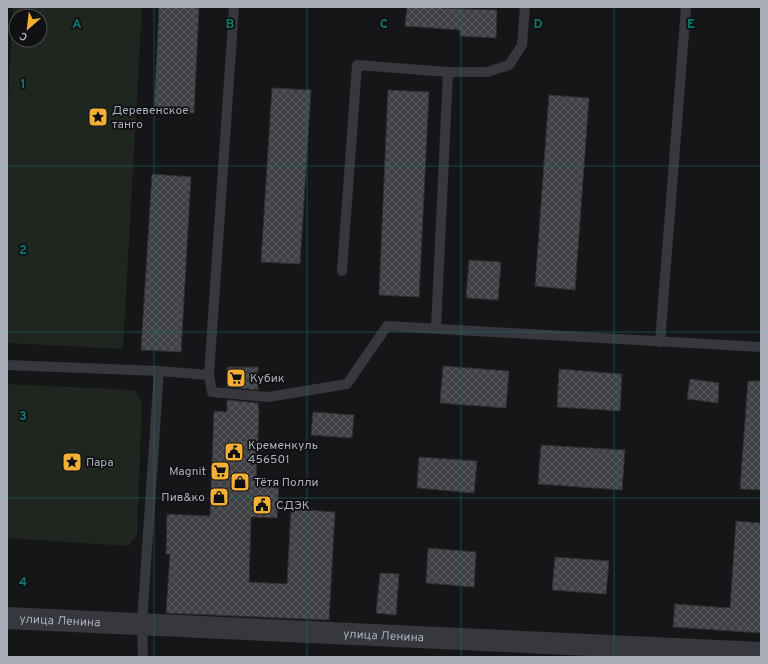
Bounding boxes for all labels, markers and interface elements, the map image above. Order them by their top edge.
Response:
north arrow [8,8,48,48]
text: A [72,17,82,33]
text: B [226,17,235,33]
text: C [380,17,388,33]
text: D [533,17,543,33]
text: E [687,17,695,33]
text: С [17,28,30,44]
text: 1 [20,77,26,93]
place label: Деревенское танго [112,103,189,133]
place icon: Деревенское танго [87,106,109,128]
text: 2 [19,243,27,259]
supermarket icon: Кубик [225,367,247,389]
place label: Кубик [250,371,285,387]
text: 3 [19,409,27,425]
place label: Кременкуль 456501 [248,438,318,468]
public building icon: Кременкуль 456501 [223,441,245,463]
place icon: Пара [61,451,83,473]
place label: Пара [86,455,113,471]
supermarket icon: Magnit [209,460,231,482]
place label: Magnit [169,464,206,480]
shop icon: Тётя Полли [229,471,251,493]
place label: Тётя Полли [254,475,319,491]
shop icon: Пив&ко [208,486,230,508]
place label: Пив&ко [161,490,205,506]
public building icon: СДЭК [251,494,273,516]
place label: СДЭК [276,498,310,514]
text: 4 [19,575,27,591]
street label: улица Ленина [19,612,101,631]
street label: улица Ленина [343,627,424,646]

